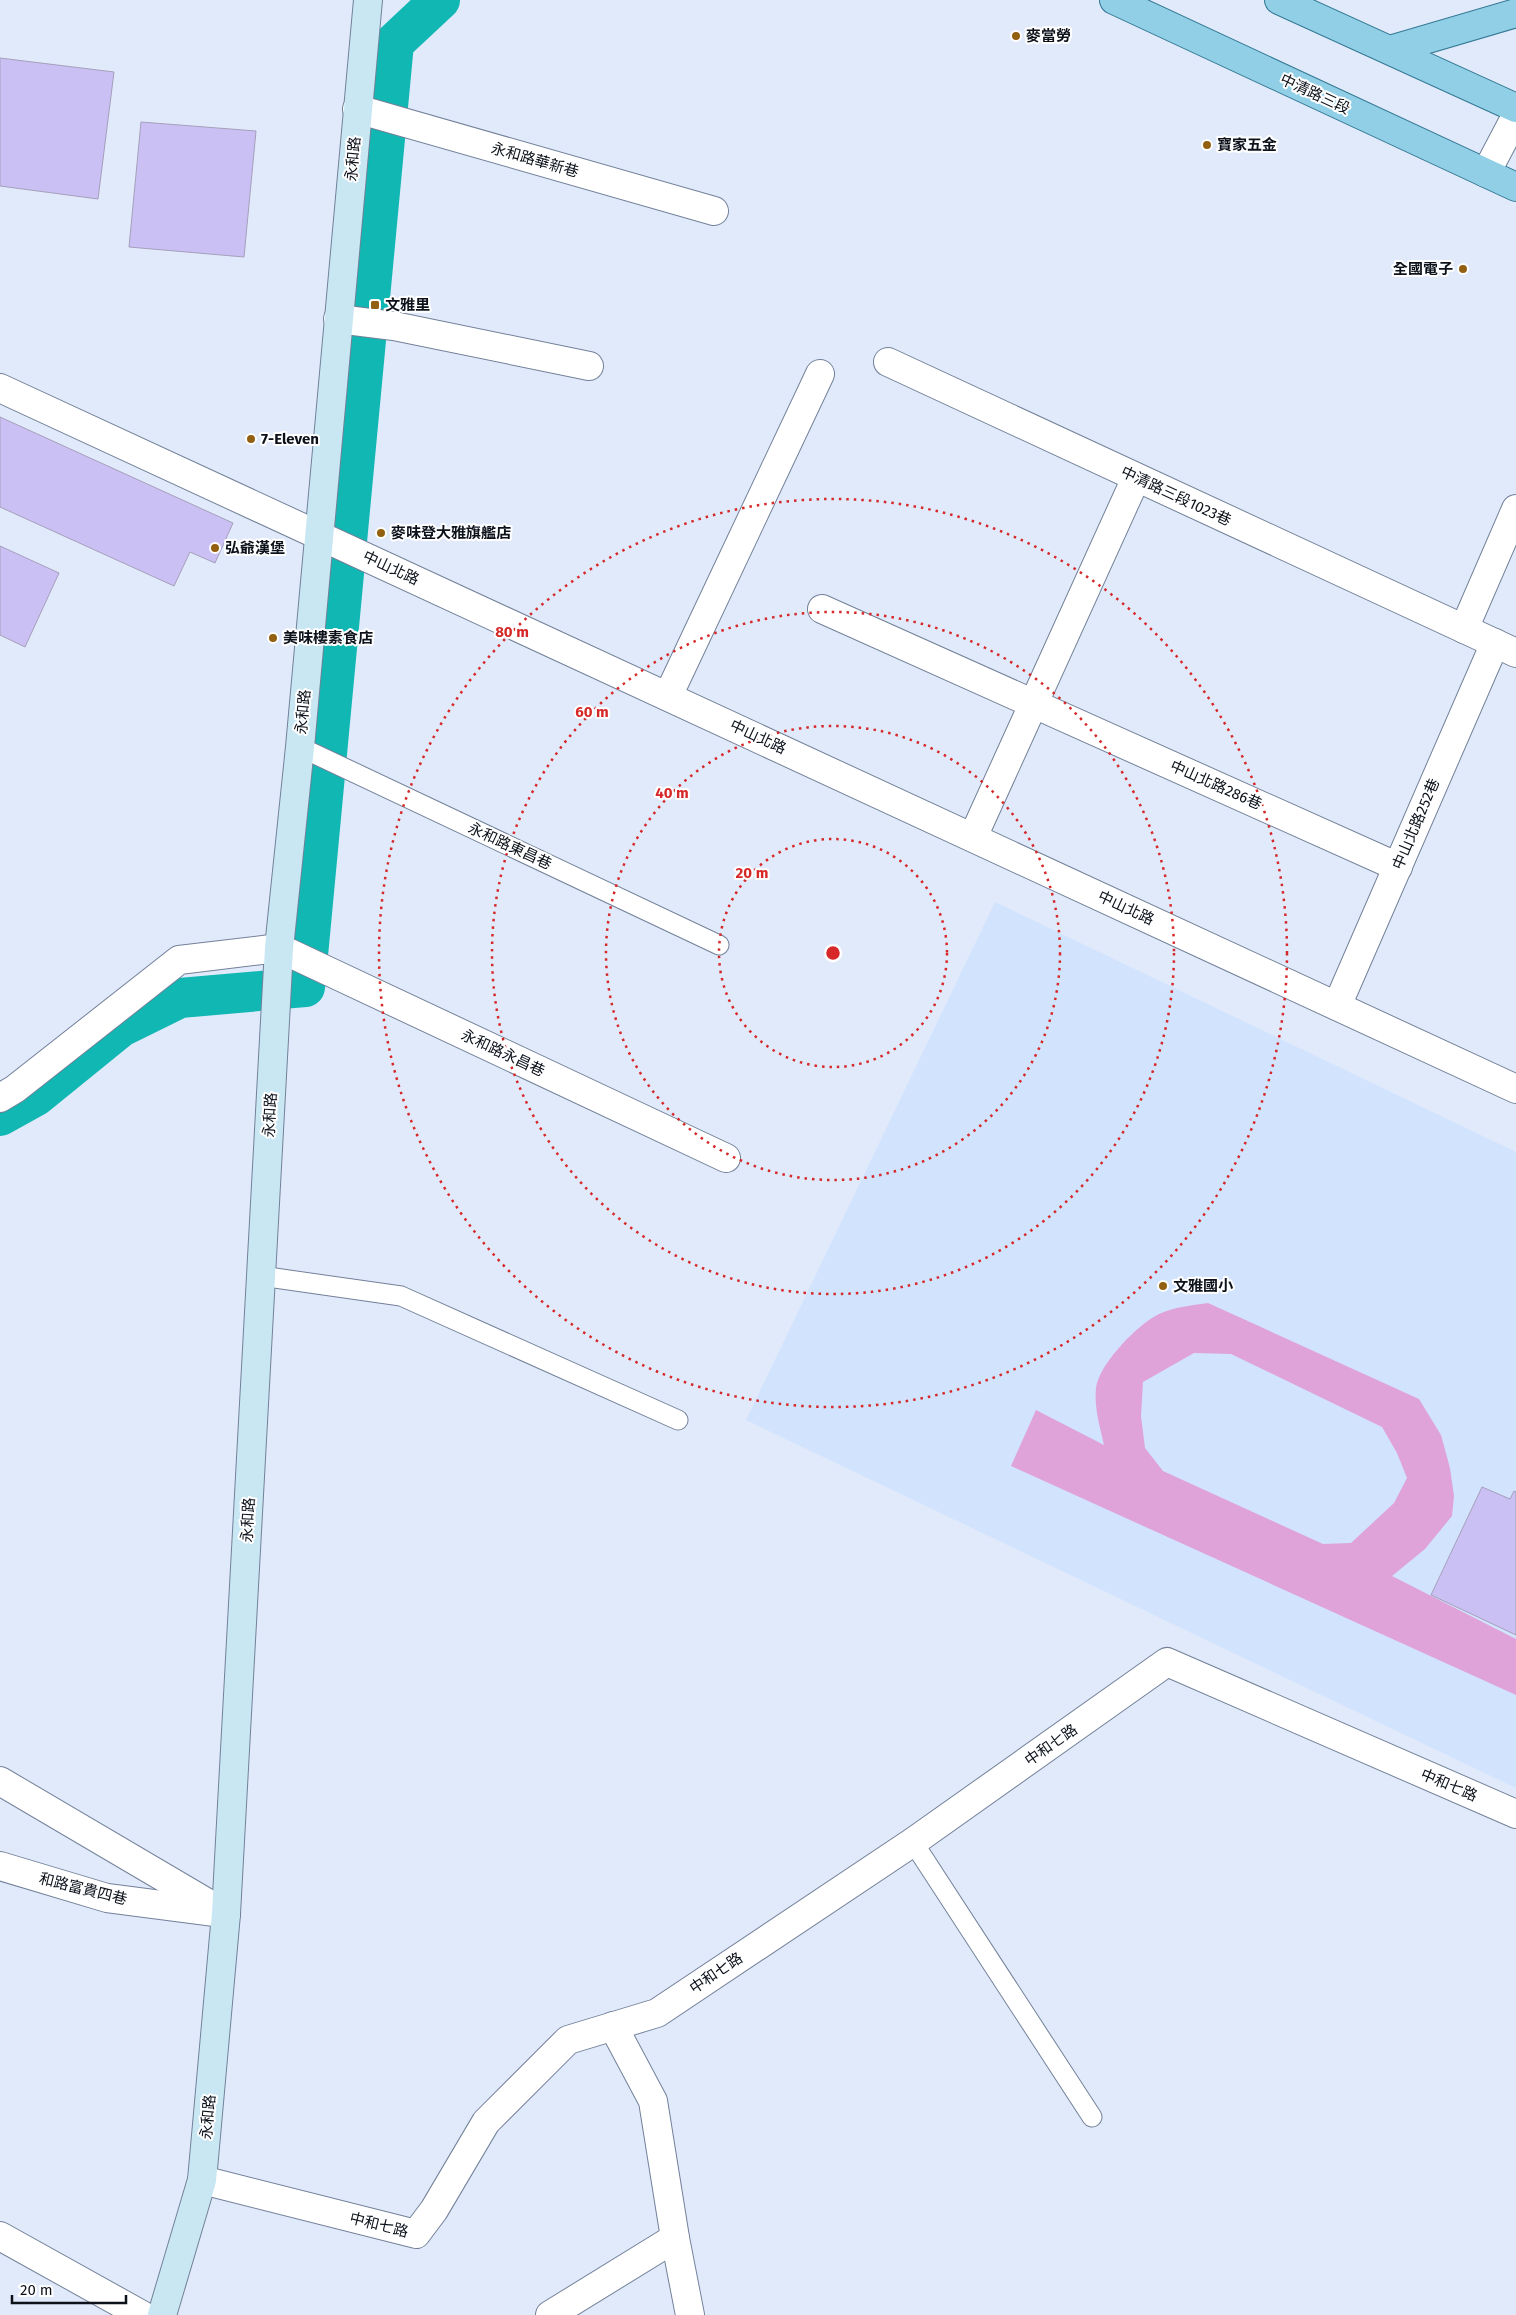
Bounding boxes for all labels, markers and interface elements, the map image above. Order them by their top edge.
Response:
place label: 麥當勞 [1026,27,1071,45]
marker: 麥當勞 [1010,30,1022,42]
street label: 中清路三段 [1277,70,1353,118]
street label: 永和路 [342,136,364,182]
place label: 寶家五金 [1217,136,1277,154]
street label: 永和路華新巷 [489,139,581,181]
marker: 寶家五金 [1201,139,1213,151]
place label: 全國電子 [1393,260,1453,278]
marker: 全國電子 [1457,263,1469,275]
place label: 文雅里 [385,296,430,314]
marker: 文雅里 [369,299,381,311]
place label: 7-Eleven [261,430,319,448]
marker: 7-Eleven [245,433,257,445]
street label: 中清路三段1023巷 [1118,463,1234,529]
place label: 麥味登大雅旗艦店 [391,524,511,542]
marker: 麥味登大雅旗艦店 [375,527,387,539]
place label: 弘爺漢堡 [225,539,285,557]
marker: 弘爺漢堡 [209,542,221,554]
street label: 中山北路 [360,547,422,589]
text: 80 m [495,623,529,641]
place label: 美味樓素食店 [283,629,373,647]
marker: 美味樓素食店 [267,632,279,644]
street label: 永和路 [292,689,314,735]
text: 60 m [575,703,609,721]
street label: 中山北路 [727,716,789,758]
street label: 中山北路286巷 [1167,757,1265,813]
street label: 中山北路252巷 [1389,776,1443,872]
text: 40 m [655,784,689,802]
street label: 永和路東昌巷 [465,819,555,873]
text: 20 m [736,864,768,882]
street label: 中山北路 [1095,887,1157,929]
centre of rings [824,944,842,962]
street label: 永和路永昌巷 [458,1026,548,1080]
street label: 永和路 [260,1092,280,1138]
place label: 文雅國小 [1173,1277,1234,1295]
marker: 文雅國小 [1157,1280,1169,1292]
street label: 永和路 [238,1497,258,1543]
street label: 中和七路 [1021,1720,1081,1770]
street label: 中和七路 [1418,1765,1480,1805]
street label: 和路富貴四巷 [37,1869,129,1909]
street label: 中和七路 [686,1949,746,1997]
street label: 永和路 [197,2094,219,2140]
street label: 中和七路 [348,2209,410,2241]
scale bar [12,2272,126,2304]
text: 20 m [20,2281,53,2299]

